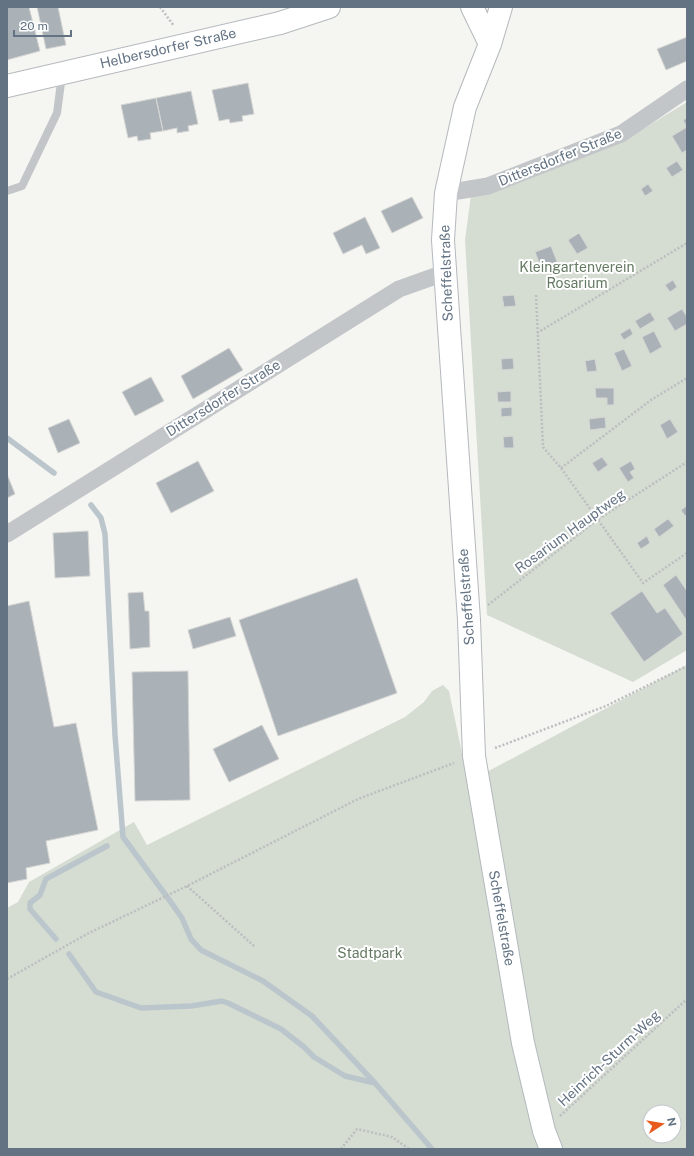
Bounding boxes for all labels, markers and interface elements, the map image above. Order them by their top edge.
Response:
scale bar [14,12,71,38]
text: 20 m [20,19,48,33]
street label: Helbersdorfer Straße [98,25,238,71]
street label: Dittersdorfer Straße [496,125,624,189]
street label: Scheffelstraße [436,224,456,322]
park label: Kleingartenverein Rosarium [519,259,635,291]
street label: Dittersdorfer Straße [163,356,283,440]
street label: Rosarium Hauptweg [512,486,628,576]
street label: Scheffelstraße [455,548,477,646]
street label: Scheffelstraße [486,869,518,967]
park label: Stadtpark [337,945,403,961]
street label: Heinrich-Sturm-Weg [555,1006,663,1109]
north arrow [642,1104,682,1144]
text: N [665,1116,679,1127]

